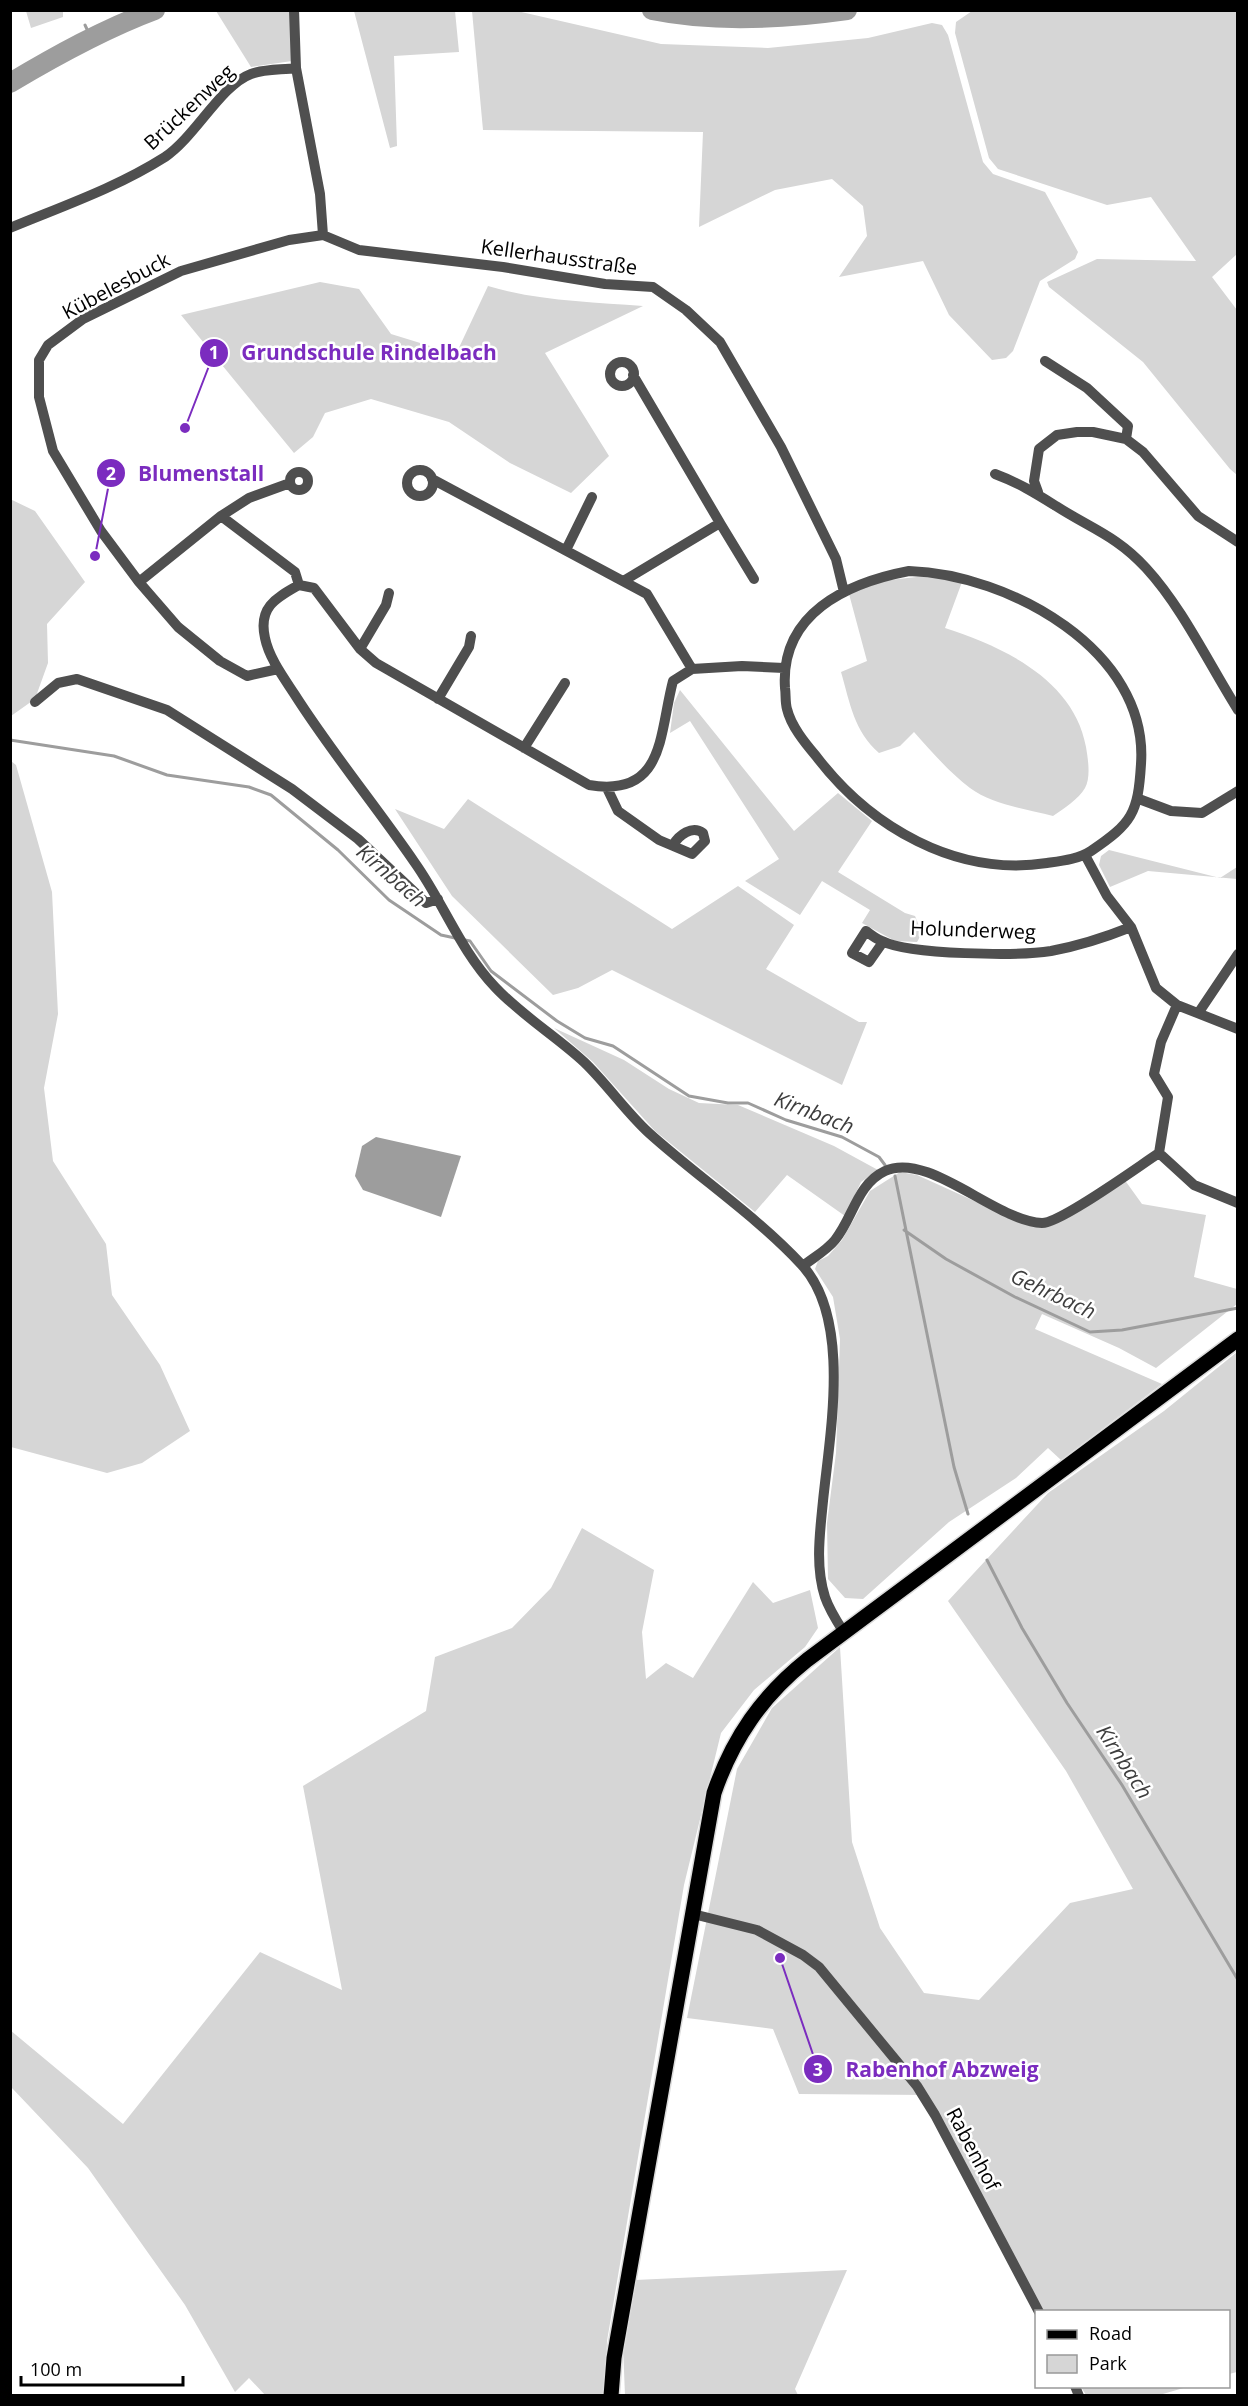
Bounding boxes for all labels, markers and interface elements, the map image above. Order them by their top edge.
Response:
street label: Brückenweg [138,58,240,156]
street label: Kellerhausstraße [479,232,639,281]
street label: Kübelesbuck [57,246,175,325]
callout: Grundschule Rindelbach [199,334,508,373]
text: Grundschule Rindelbach [241,338,497,366]
text: 1 [209,340,219,364]
callout: Blumenstall [96,454,276,493]
text: Blumenstall [138,459,264,487]
text: 2 [106,461,116,485]
water label: Kirnbach [351,837,432,913]
street label: Holunderweg [910,914,1036,945]
water label: Kirnbach [771,1084,858,1140]
water label: Gehrbach [1006,1261,1100,1325]
water label: Kirnbach [1090,1719,1159,1804]
callout: Rabenhof Abzweig [803,2050,1050,2089]
text: Rabenhof Abzweig [845,2055,1039,2083]
text: 3 [813,2057,823,2081]
street label: Rabenhof [940,2103,1007,2196]
legend [1035,2310,1230,2388]
text: Road [1089,2321,1132,2345]
scale bar [21,2349,183,2387]
text: Park [1089,2351,1127,2375]
text: 100 m [30,2357,82,2381]

